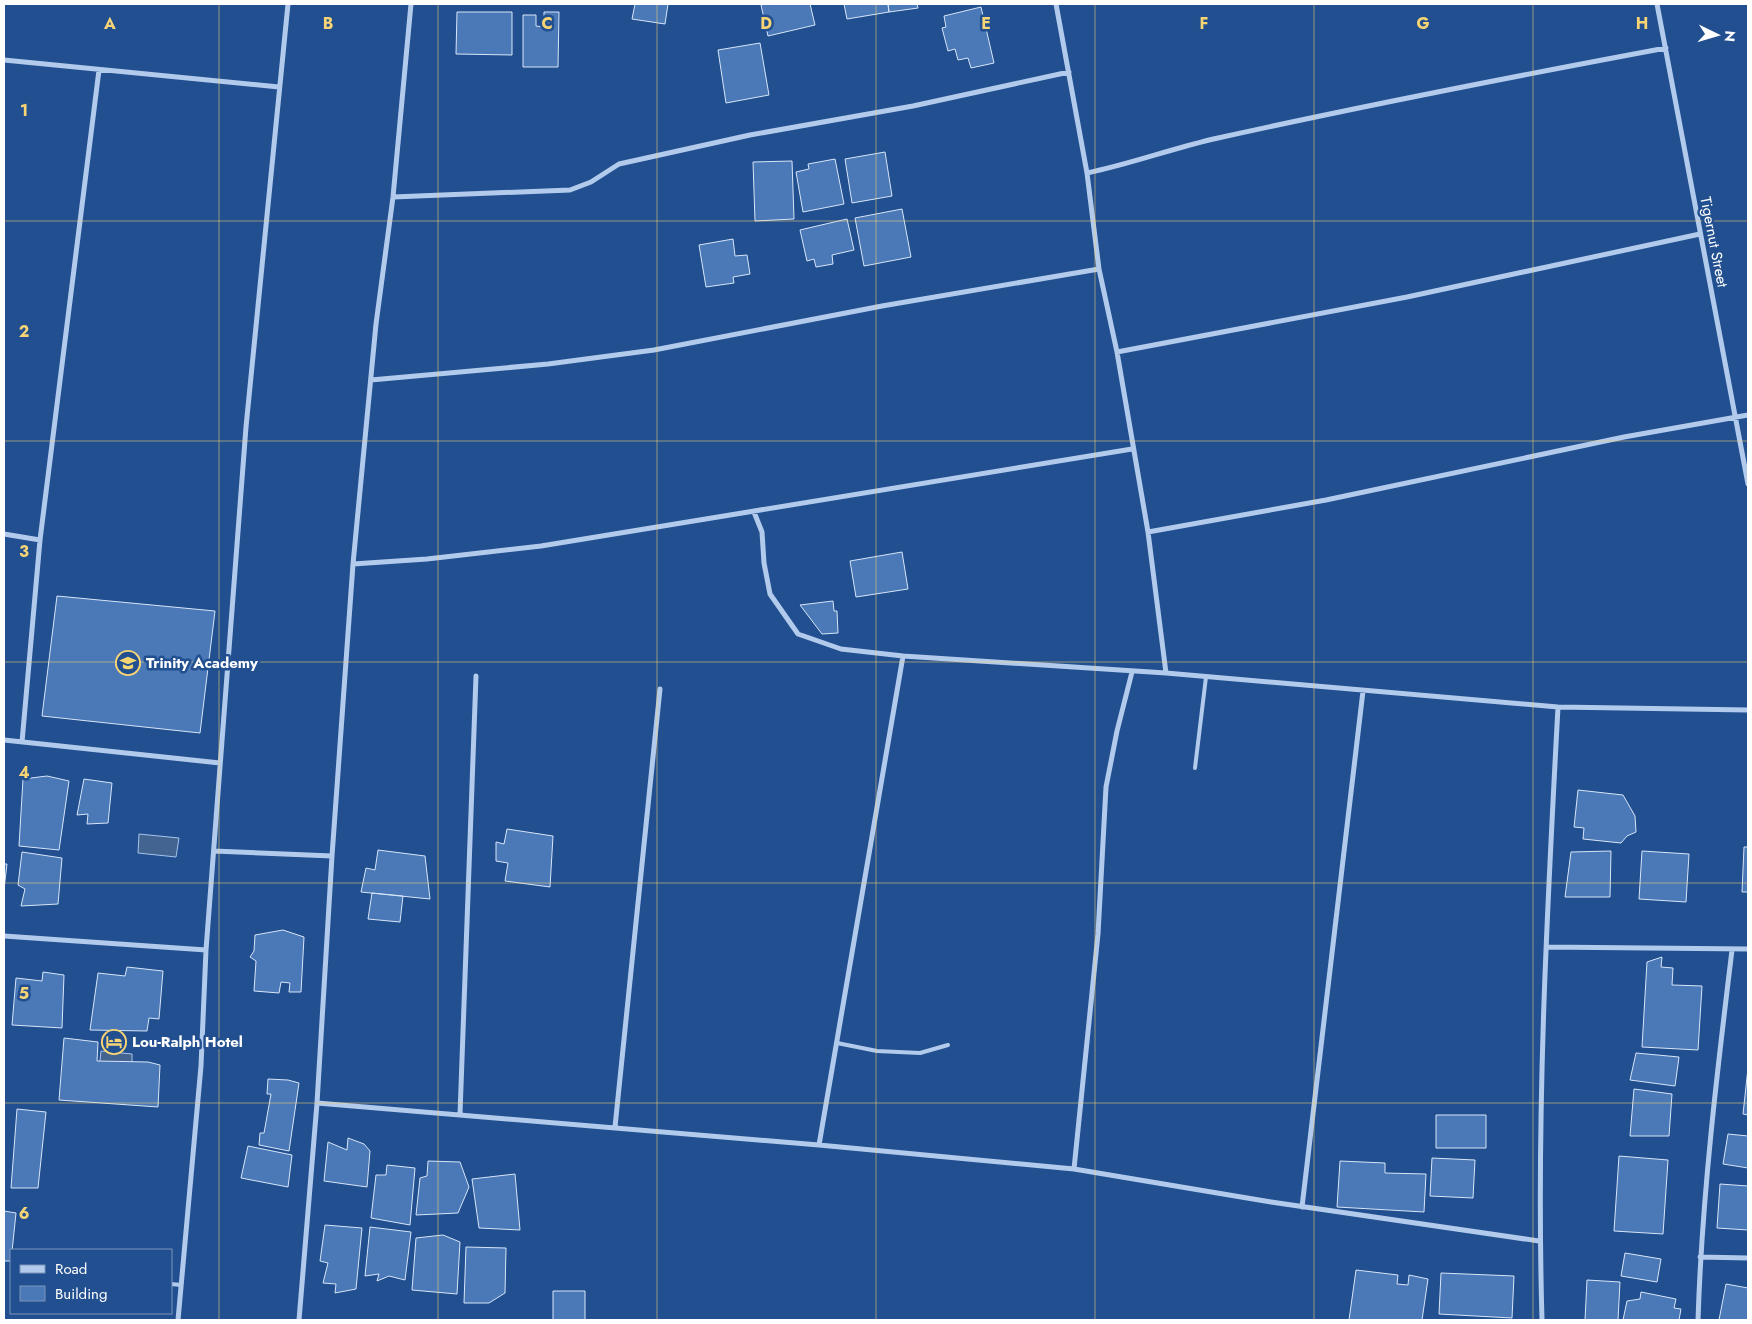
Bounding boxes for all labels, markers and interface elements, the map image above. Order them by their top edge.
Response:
north arrow [1692,10,1742,60]
text: A [103,12,116,35]
text: B [323,12,333,35]
text: C [541,12,553,35]
text: D [760,12,772,35]
text: E [981,12,991,35]
text: F [1200,12,1208,35]
text: G [1416,12,1430,35]
text: H [1636,12,1648,35]
text: N [1720,30,1740,43]
text: 1 [20,99,28,122]
street label: Tigernut Street [1694,195,1734,290]
text: 2 [19,320,29,343]
text: 3 [19,540,29,563]
school or university icon: Trinity Academy [115,650,141,676]
place label: Trinity Academy [146,652,258,674]
text: 4 [18,761,30,784]
text: 5 [19,982,29,1005]
hotel icon: Lou-Ralph Hotel [101,1029,127,1055]
place label: Lou-Ralph Hotel [132,1031,243,1053]
text: 6 [19,1202,29,1225]
legend [10,1249,172,1314]
text: Road [55,1258,87,1280]
text: Building [55,1283,107,1305]

